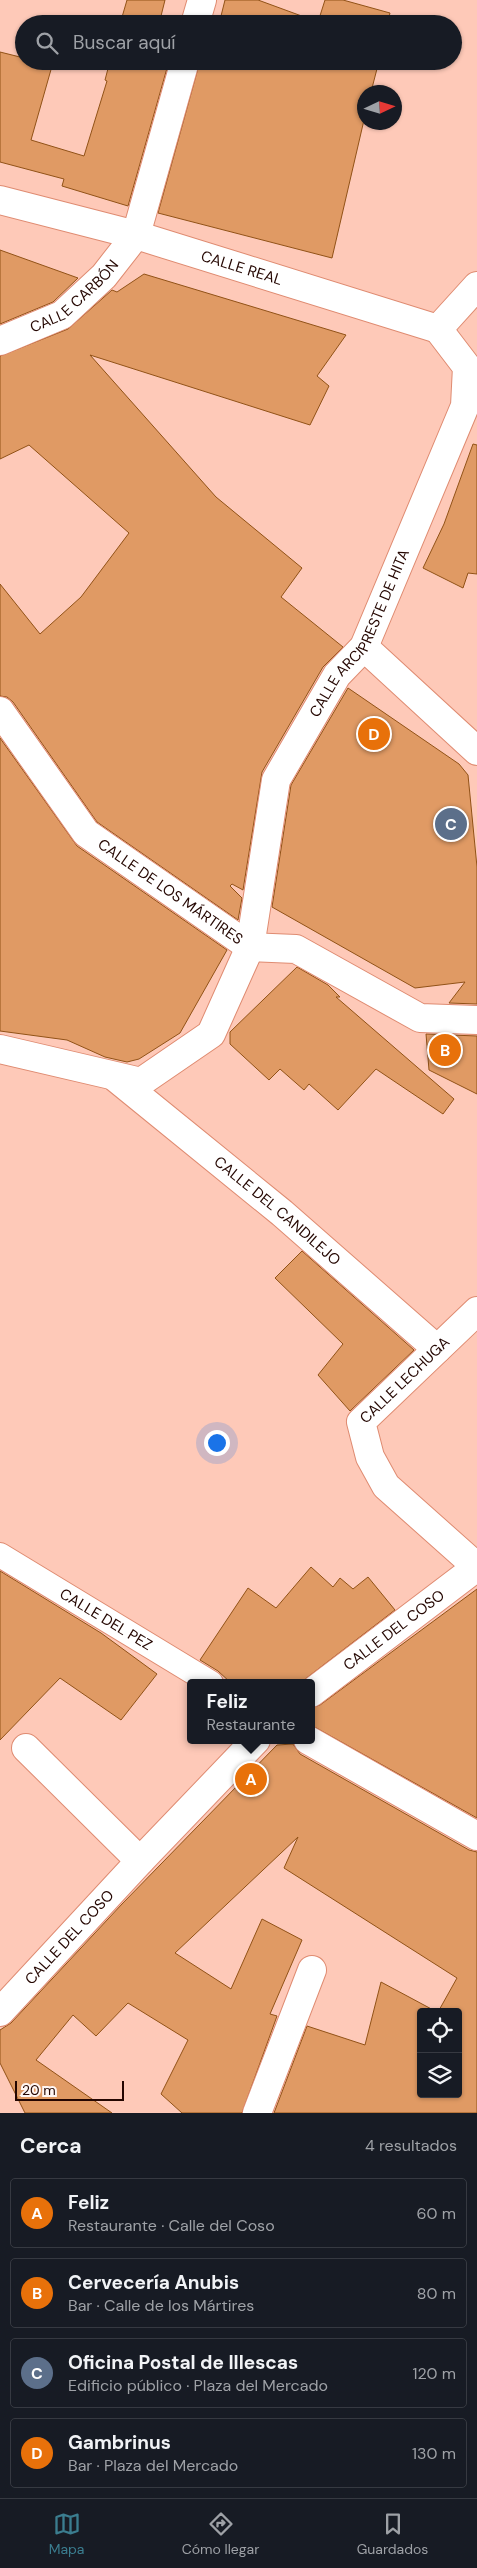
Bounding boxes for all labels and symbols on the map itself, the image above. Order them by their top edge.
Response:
north arrow [357,85,402,130]
street label: CALLE REAL [198,246,285,290]
street label: CALLE CARBÓN [27,256,123,337]
street label: CALLE ARCIPRESTE DE HITA [305,546,414,721]
pin: D [358,715,390,753]
pin: C [435,805,467,843]
street label: CALLE DE LOS MÁRTIRES [94,834,247,949]
pin: B [429,1031,461,1069]
street label: CALLE DEL CANDILEJO [210,1152,345,1270]
street label: CALLE LECHUGA [355,1332,454,1428]
your location [204,1430,230,1456]
street label: CALLE DEL PEZ [56,1584,156,1655]
street label: CALLE DEL COSO [339,1585,449,1675]
pin: A [235,1760,267,1798]
street label: CALLE DEL COSO [20,1886,118,1989]
scale bar [15,2078,124,2101]

